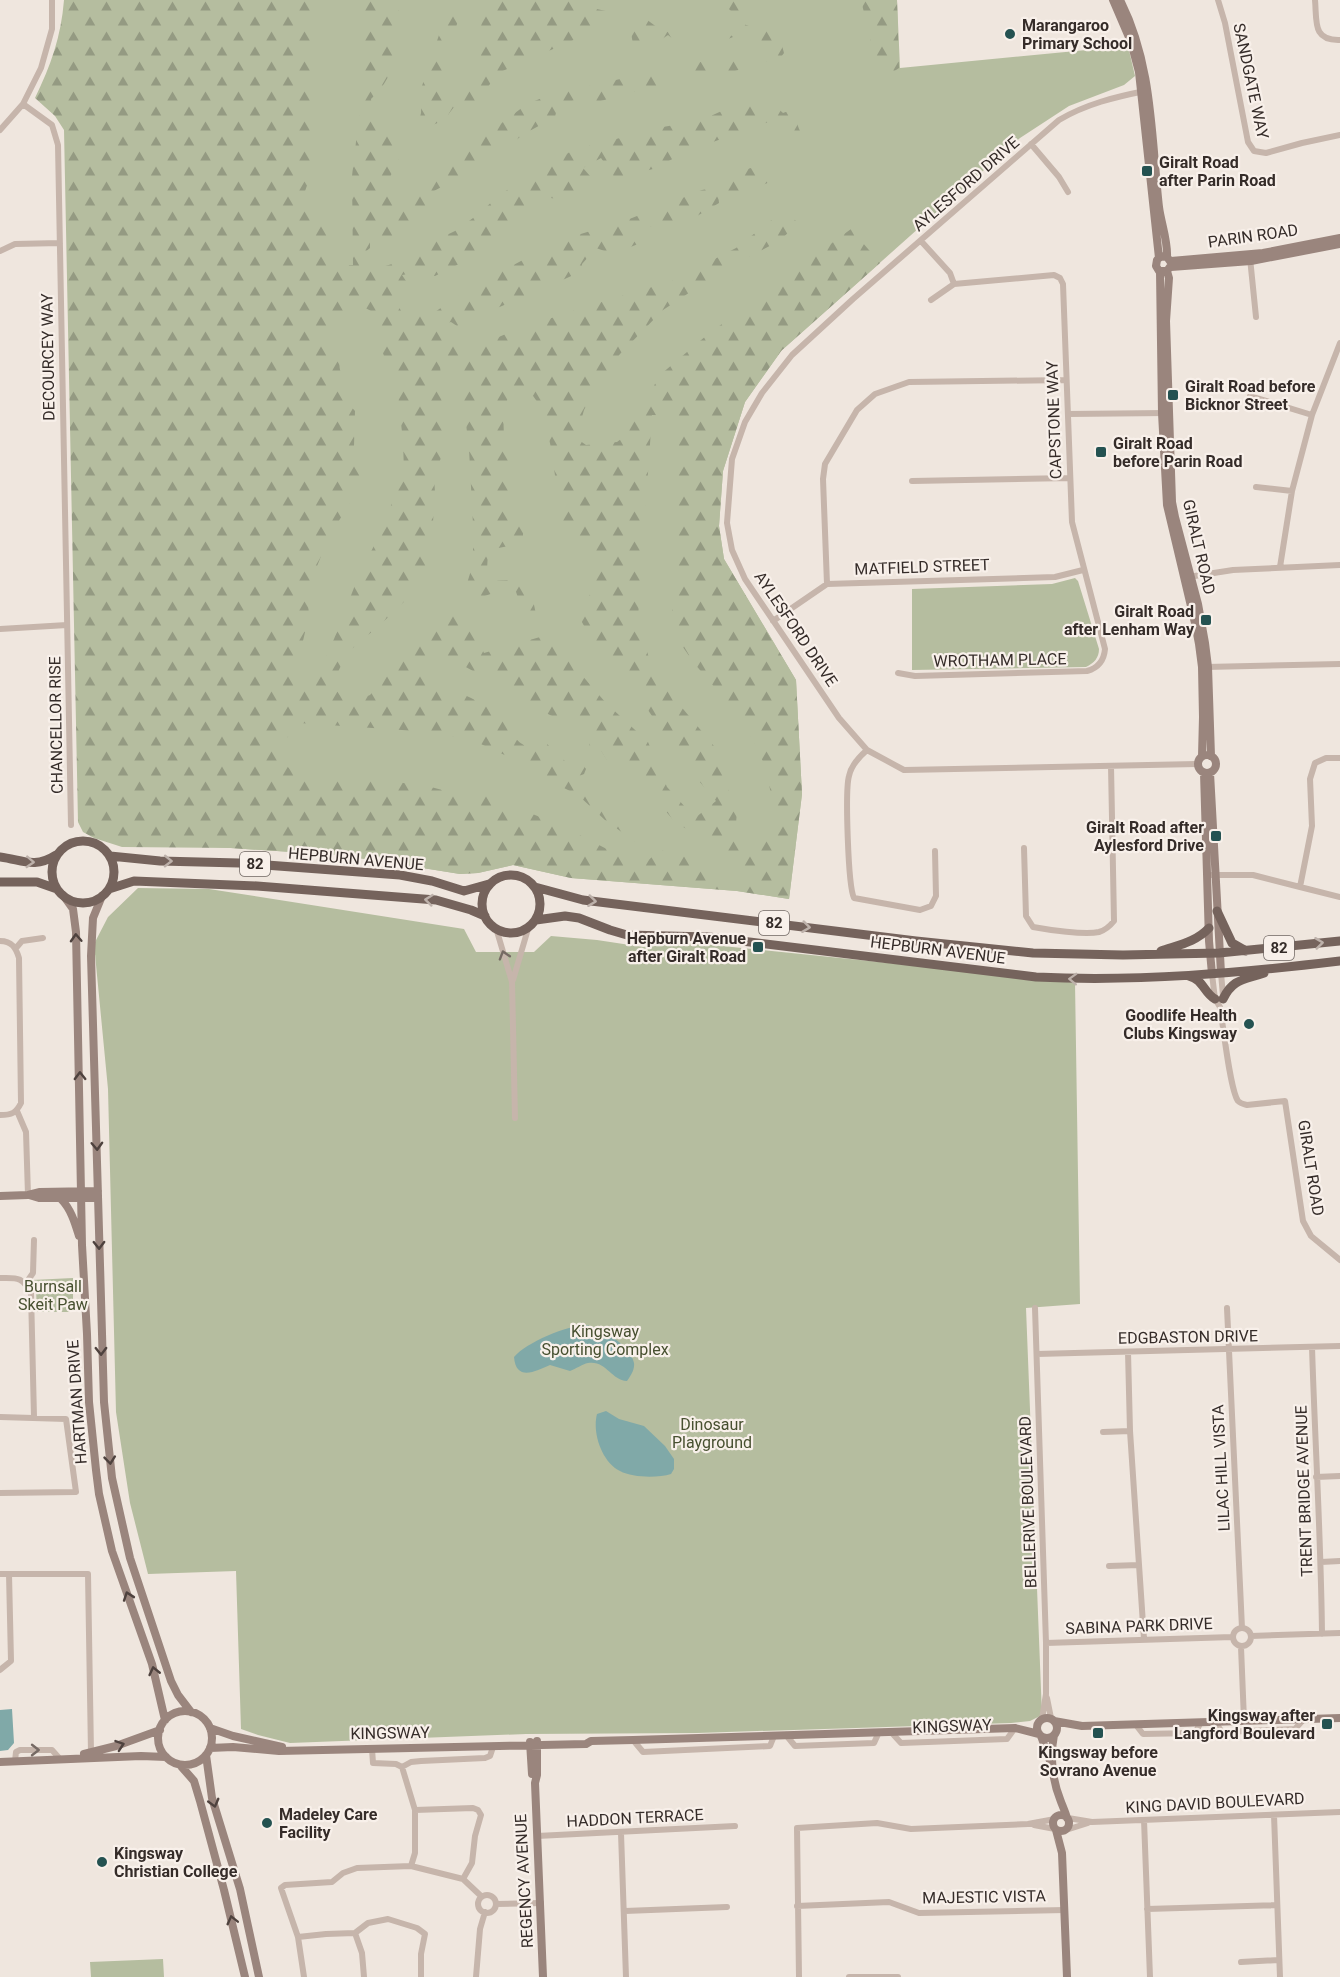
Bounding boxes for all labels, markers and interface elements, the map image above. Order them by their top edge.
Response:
place label: Marangaroo Primary School [1022,16,1132,53]
street label: SANDGATE WAY [1229,21,1273,141]
marker: Marangaroo Primary School [1003,27,1017,41]
street label: AYLESFORD DRIVE [909,133,1023,235]
place label: Giralt Road after Parin Road [1159,153,1276,190]
marker: Giralt Road after Parin Road [1140,164,1154,178]
street label: PARIN ROAD [1207,220,1299,252]
street label: DECOURCEY WAY [37,293,59,421]
street label: CAPSTONE WAY [1042,360,1066,480]
place label: Giralt Road before Bicknor Street [1185,377,1316,414]
marker: Giralt Road before Bicknor Street [1166,388,1180,402]
place label: Giralt Road before Parin Road [1113,434,1242,471]
marker: Giralt Road before Parin Road [1094,445,1108,459]
street label: GIRALT ROAD [1179,498,1219,596]
street label: MATFIELD STREET [854,555,990,579]
street label: AYLESFORD DRIVE [750,568,842,690]
place label: Giralt Road after Lenham Way [1064,602,1195,639]
marker: Giralt Road after Lenham Way [1199,613,1213,627]
street label: WROTHAM PLACE [933,649,1067,671]
street label: CHANCELLOR RISE [45,656,67,794]
place label: Giralt Road after Aylesford Drive [1086,818,1204,855]
marker: Giralt Road after Aylesford Drive [1209,829,1223,843]
street label: HEPBURN AVENUE [287,844,425,874]
road number: 82 [240,852,270,876]
one-way arrow [25,855,34,868]
one-way arrow [163,855,172,867]
one-way arrow [424,894,434,907]
one-way arrow [587,894,596,906]
road number: 82 [759,911,789,935]
one-way arrow [801,920,810,933]
place label: Hepburn Avenue after Giralt Road [627,929,746,966]
street label: HEPBURN AVENUE [869,932,1007,968]
one-way arrow [70,934,83,943]
road number: 82 [1264,936,1294,960]
one-way arrow [1314,937,1323,950]
marker: Hepburn Avenue after Giralt Road [751,940,765,954]
one-way arrow [499,950,511,961]
one-way arrow [1069,972,1078,985]
place label: Goodlife Health Clubs Kingsway [1123,1006,1238,1043]
marker: Goodlife Health Clubs Kingsway [1242,1017,1256,1031]
one-way arrow [74,1071,86,1080]
street label: GIRALT ROAD [1294,1119,1328,1217]
one-way arrow [91,1142,103,1151]
one-way arrow [93,1241,105,1250]
park label: Burnsall Skeit Paw [18,1277,88,1314]
park label: Kingsway Sporting Complex [541,1322,669,1359]
street label: EDGBASTON DRIVE [1118,1326,1258,1348]
street label: HARTMAN DRIVE [63,1339,91,1465]
one-way arrow [95,1346,108,1355]
street label: LILAC HILL VISTA [1208,1404,1234,1532]
street label: TRENT BRIDGE AVENUE [1292,1405,1316,1577]
park label: Dinosaur Playground [672,1415,752,1452]
street label: BELLERIVE BOULEVARD [1015,1416,1041,1588]
one-way arrow [103,1455,116,1465]
one-way arrow [122,1591,135,1602]
street label: SABINA PARK DRIVE [1065,1614,1213,1638]
one-way arrow [148,1666,161,1676]
place label: Kingsway after Langford Boulevard [1174,1706,1315,1743]
street label: KINGSWAY [912,1715,992,1737]
marker: Kingsway after Langford Boulevard [1320,1717,1334,1731]
street label: KINGSWAY [350,1723,430,1743]
marker: Kingsway before Sovrano Avenue [1091,1726,1105,1740]
one-way arrow [114,1739,125,1752]
place label: Kingsway before Sovrano Avenue [1038,1743,1158,1780]
one-way arrow [31,1744,40,1756]
street label: KING DAVID BOULEVARD [1125,1789,1305,1817]
one-way arrow [207,1797,219,1808]
place label: Madeley Care Facility [279,1805,378,1842]
street label: HADDON TERRACE [566,1805,704,1831]
street label: REGENCY AVENUE [511,1813,537,1949]
marker: Madeley Care Facility [260,1816,274,1830]
place label: Kingsway Christian College [114,1844,238,1881]
marker: Kingsway Christian College [95,1855,109,1869]
street label: MAJESTIC VISTA [922,1886,1047,1908]
one-way arrow [226,1915,239,1925]

